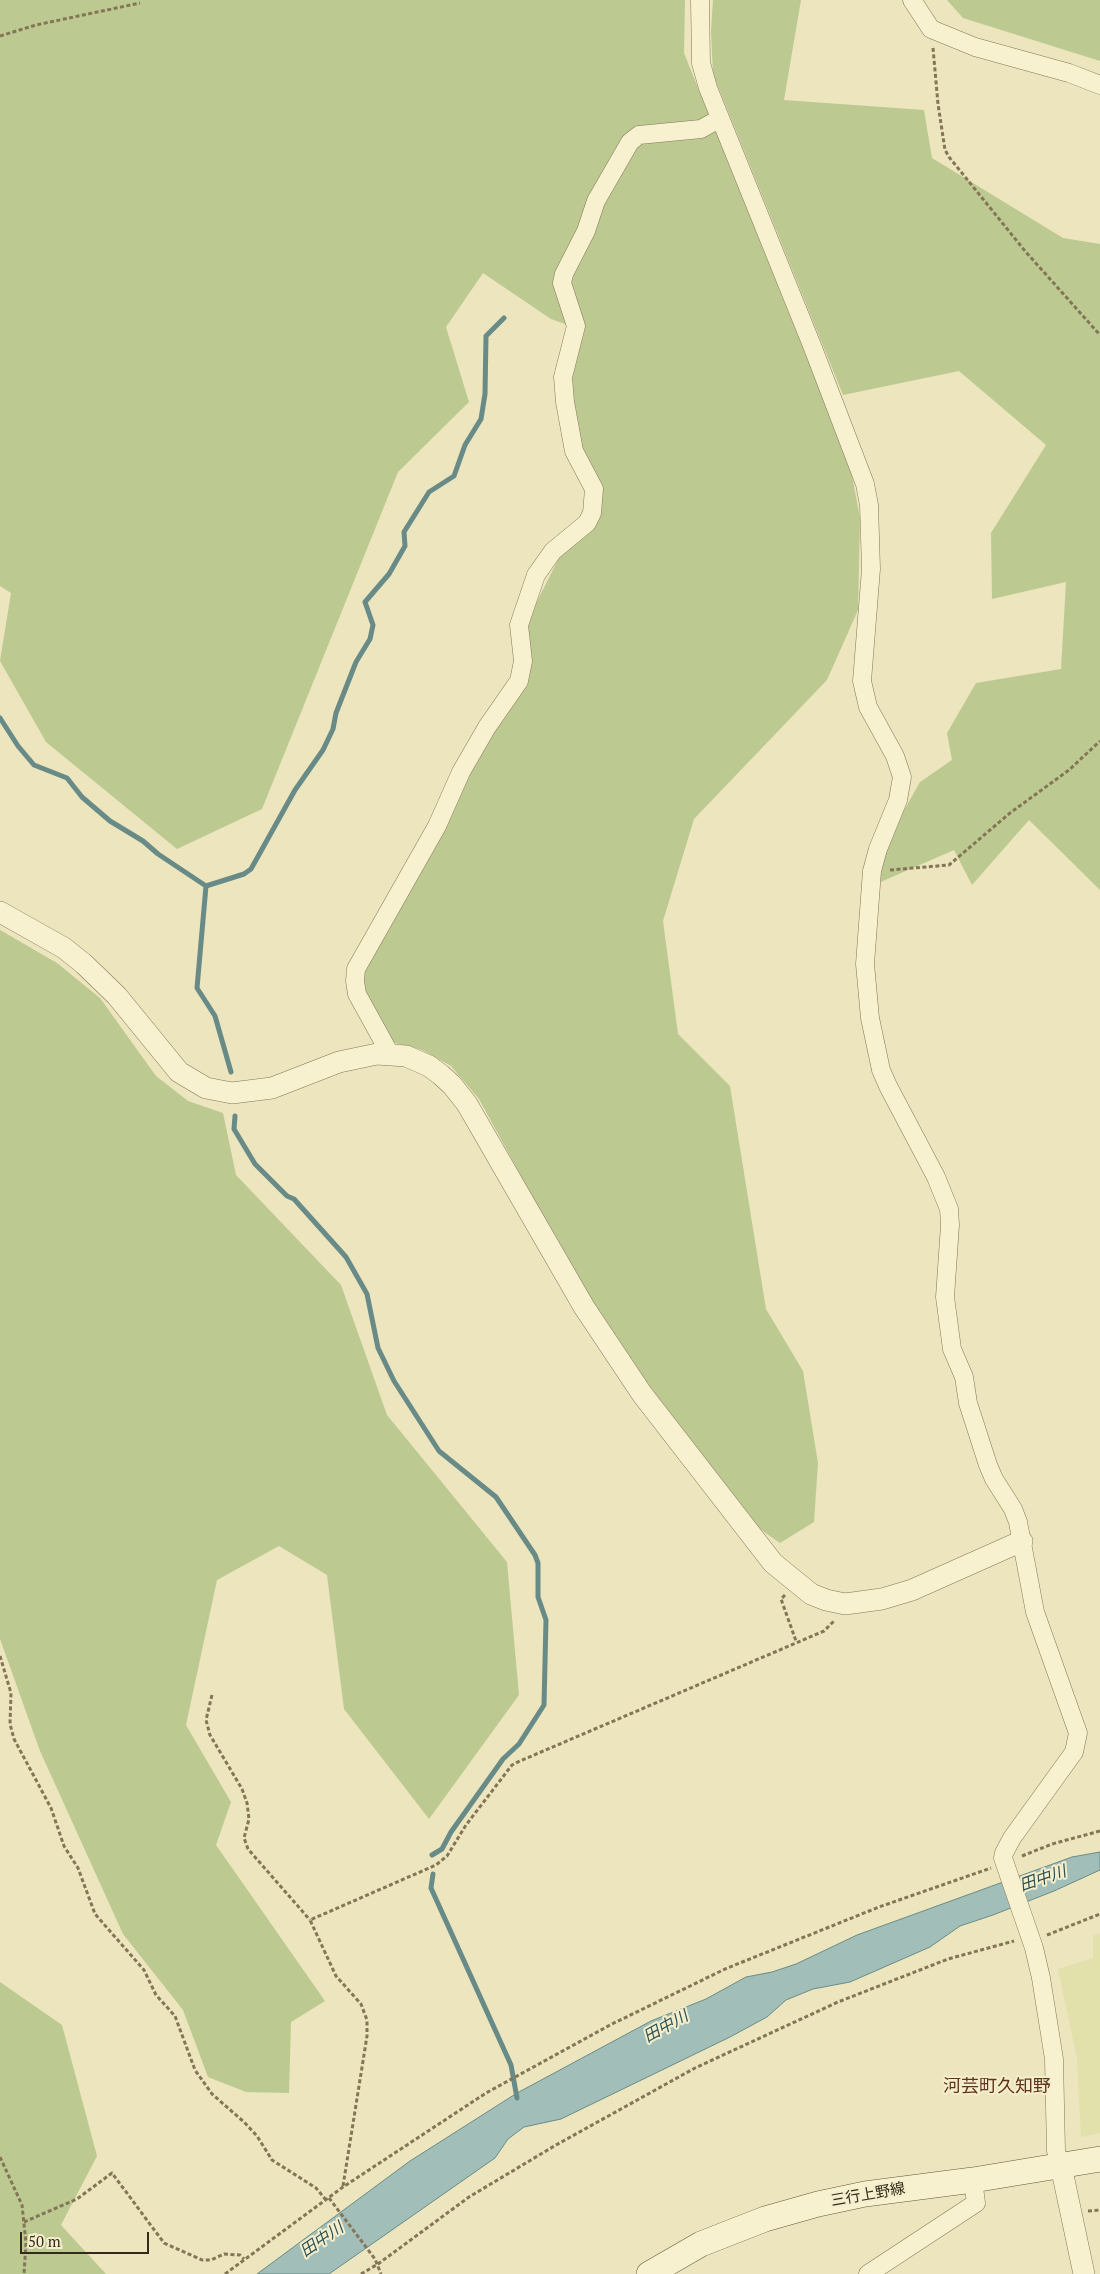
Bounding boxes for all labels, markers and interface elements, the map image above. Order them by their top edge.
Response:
water label: 田中川 [1017,1862,1069,1896]
water label: 田中川 [640,2007,692,2047]
district label: 河芸町久知野 [943,2076,1051,2098]
street label: 三行上野線 [830,2180,906,2210]
water label: 田中川 [297,2219,347,2261]
scale bar [22,2222,151,2254]
text: 50 m [28,2231,61,2251]

